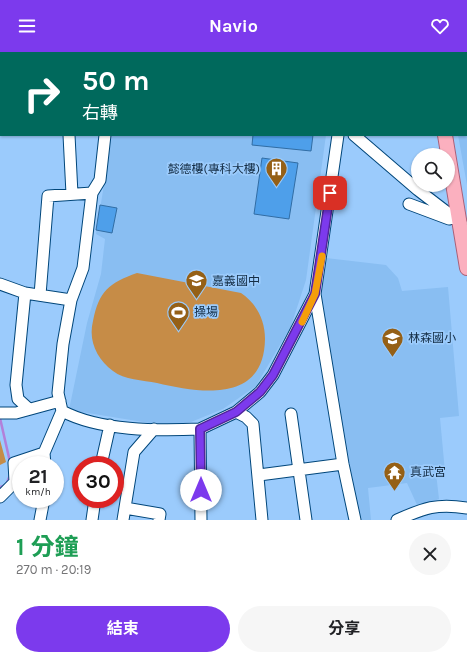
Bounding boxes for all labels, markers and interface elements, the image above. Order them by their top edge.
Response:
icon: menu [16,15,38,37]
text: Navio [209,15,258,37]
icon: heart [429,15,451,37]
text: 50 m [82,64,150,97]
icon: right [16,68,68,120]
text: 右轉 [82,102,118,124]
map controls [411,148,455,192]
button: search [411,148,455,192]
building icon: 懿德樓(專科大樓) [263,156,289,189]
place label: 懿德樓(專科大樓) [167,162,260,176]
pin [313,176,347,210]
icon: arrive [319,182,341,204]
school or university icon: 嘉義國中 [183,268,209,301]
place label: 嘉義國中 [212,274,260,288]
sports icon: 操場 [165,299,191,332]
place label: 操場 [194,305,218,319]
school or university icon: 林森國小 [380,325,406,358]
place label: 林森國小 [408,331,456,345]
speed limit sign: 30 [72,456,124,508]
temple icon: 真武宮 [381,459,407,492]
text: 21 [28,465,48,488]
place label: 真武宮 [410,465,446,479]
position arrow [180,469,222,511]
text: km/h [25,486,51,498]
text: 1 分鐘 [16,533,79,561]
button: close [409,533,451,575]
text: 270 m · 20:19 [16,562,91,577]
button: 結束 [16,606,230,652]
button: 分享 [238,606,451,652]

